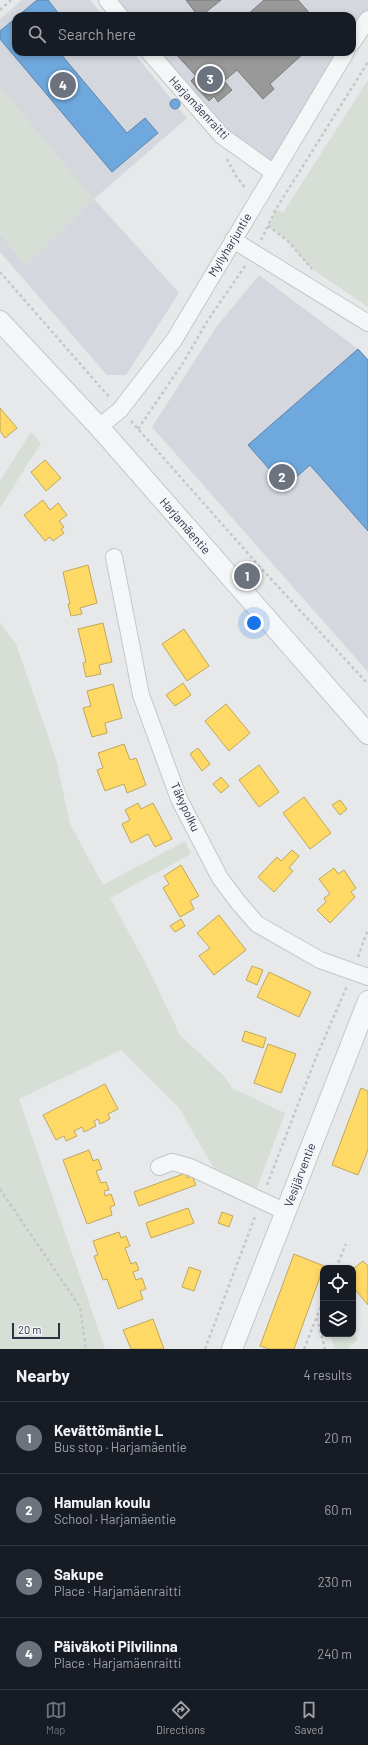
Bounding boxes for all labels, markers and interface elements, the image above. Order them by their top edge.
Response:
search box [12,12,356,56]
icon: search [26,23,48,45]
text: Search here [58,25,136,43]
pin: 3 [197,64,223,94]
pin: 4 [50,70,76,100]
street label: Harjamäenraitti [167,73,233,142]
street label: Myllyharjuntie [205,210,254,279]
pin: 2 [269,462,295,492]
street label: Harjamäentie [157,494,214,556]
pin: 1 [234,561,260,591]
your location [244,613,264,633]
street label: Täkypolku [168,780,203,833]
street label: Vesijärventie [280,1141,318,1209]
map controls [320,1265,356,1337]
button: locate [320,1265,356,1301]
button: layers [320,1301,356,1337]
scale bar [12,1321,60,1340]
text: 20 m [18,1323,41,1336]
text: Nearby [16,1365,70,1385]
text: 4 results [304,1367,352,1383]
text: Kevättömäntie L [54,1421,163,1439]
text: 1 [27,1430,31,1446]
text: 20 m [324,1430,352,1446]
text: Bus stop · Harjamäentie [54,1439,187,1455]
text: Hamulan koulu [54,1493,151,1511]
text: 2 [25,1502,33,1518]
text: 60 m [325,1502,352,1518]
text: School · Harjamäentie [54,1511,176,1527]
text: Sakupe [54,1565,104,1583]
text: 3 [25,1574,33,1590]
text: 230 m [318,1574,352,1590]
text: Place · Harjamäenraitti [54,1583,181,1599]
text: Päiväkoti Pilvilinna [54,1637,178,1655]
text: 4 [25,1646,33,1662]
text: 240 m [317,1646,352,1662]
text: Place · Harjamäenraitti [54,1655,181,1671]
tab: Map [45,1699,67,1736]
tab: Directions [156,1699,205,1736]
tab: Saved [294,1699,323,1736]

